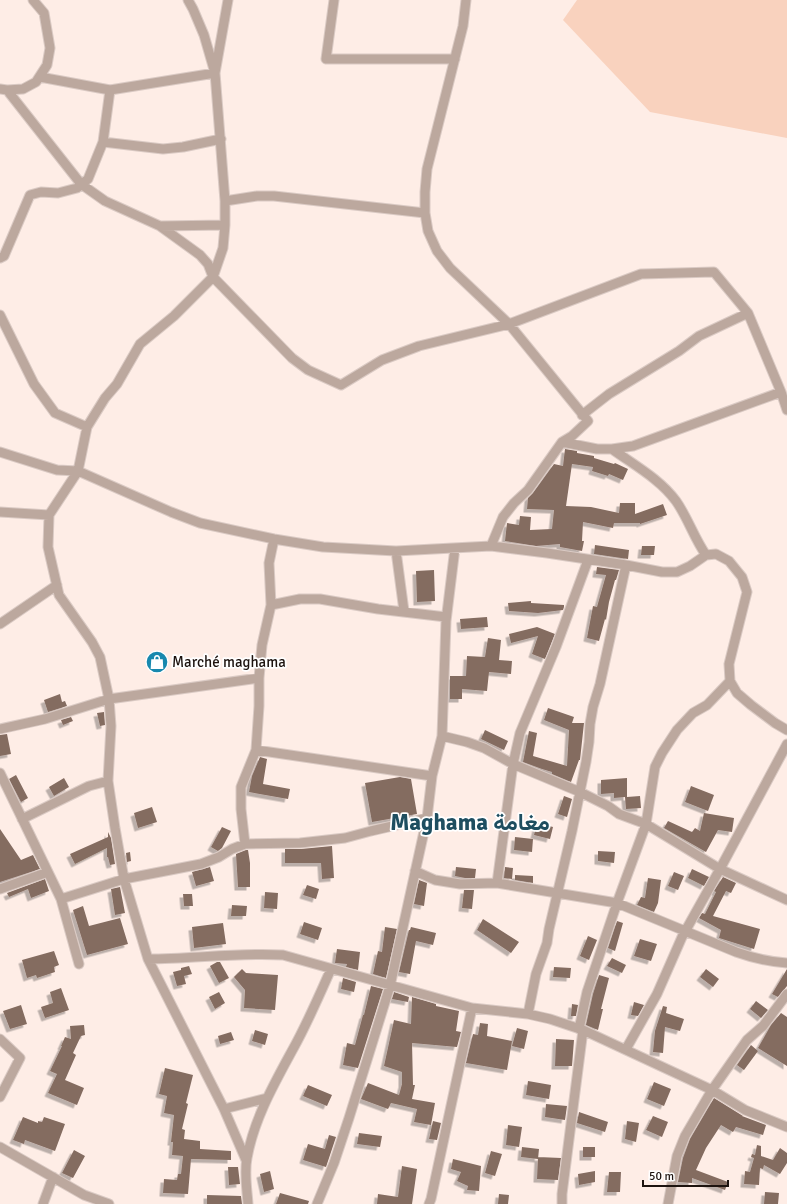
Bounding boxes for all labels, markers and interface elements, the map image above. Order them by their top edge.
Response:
shop icon: Marché maghama [144,649,170,675]
place label: Marché maghama [172,653,286,671]
district label: Maghama مغامة [390,808,550,837]
scale bar [643,1162,728,1188]
text: 50 m [649,1169,674,1184]

